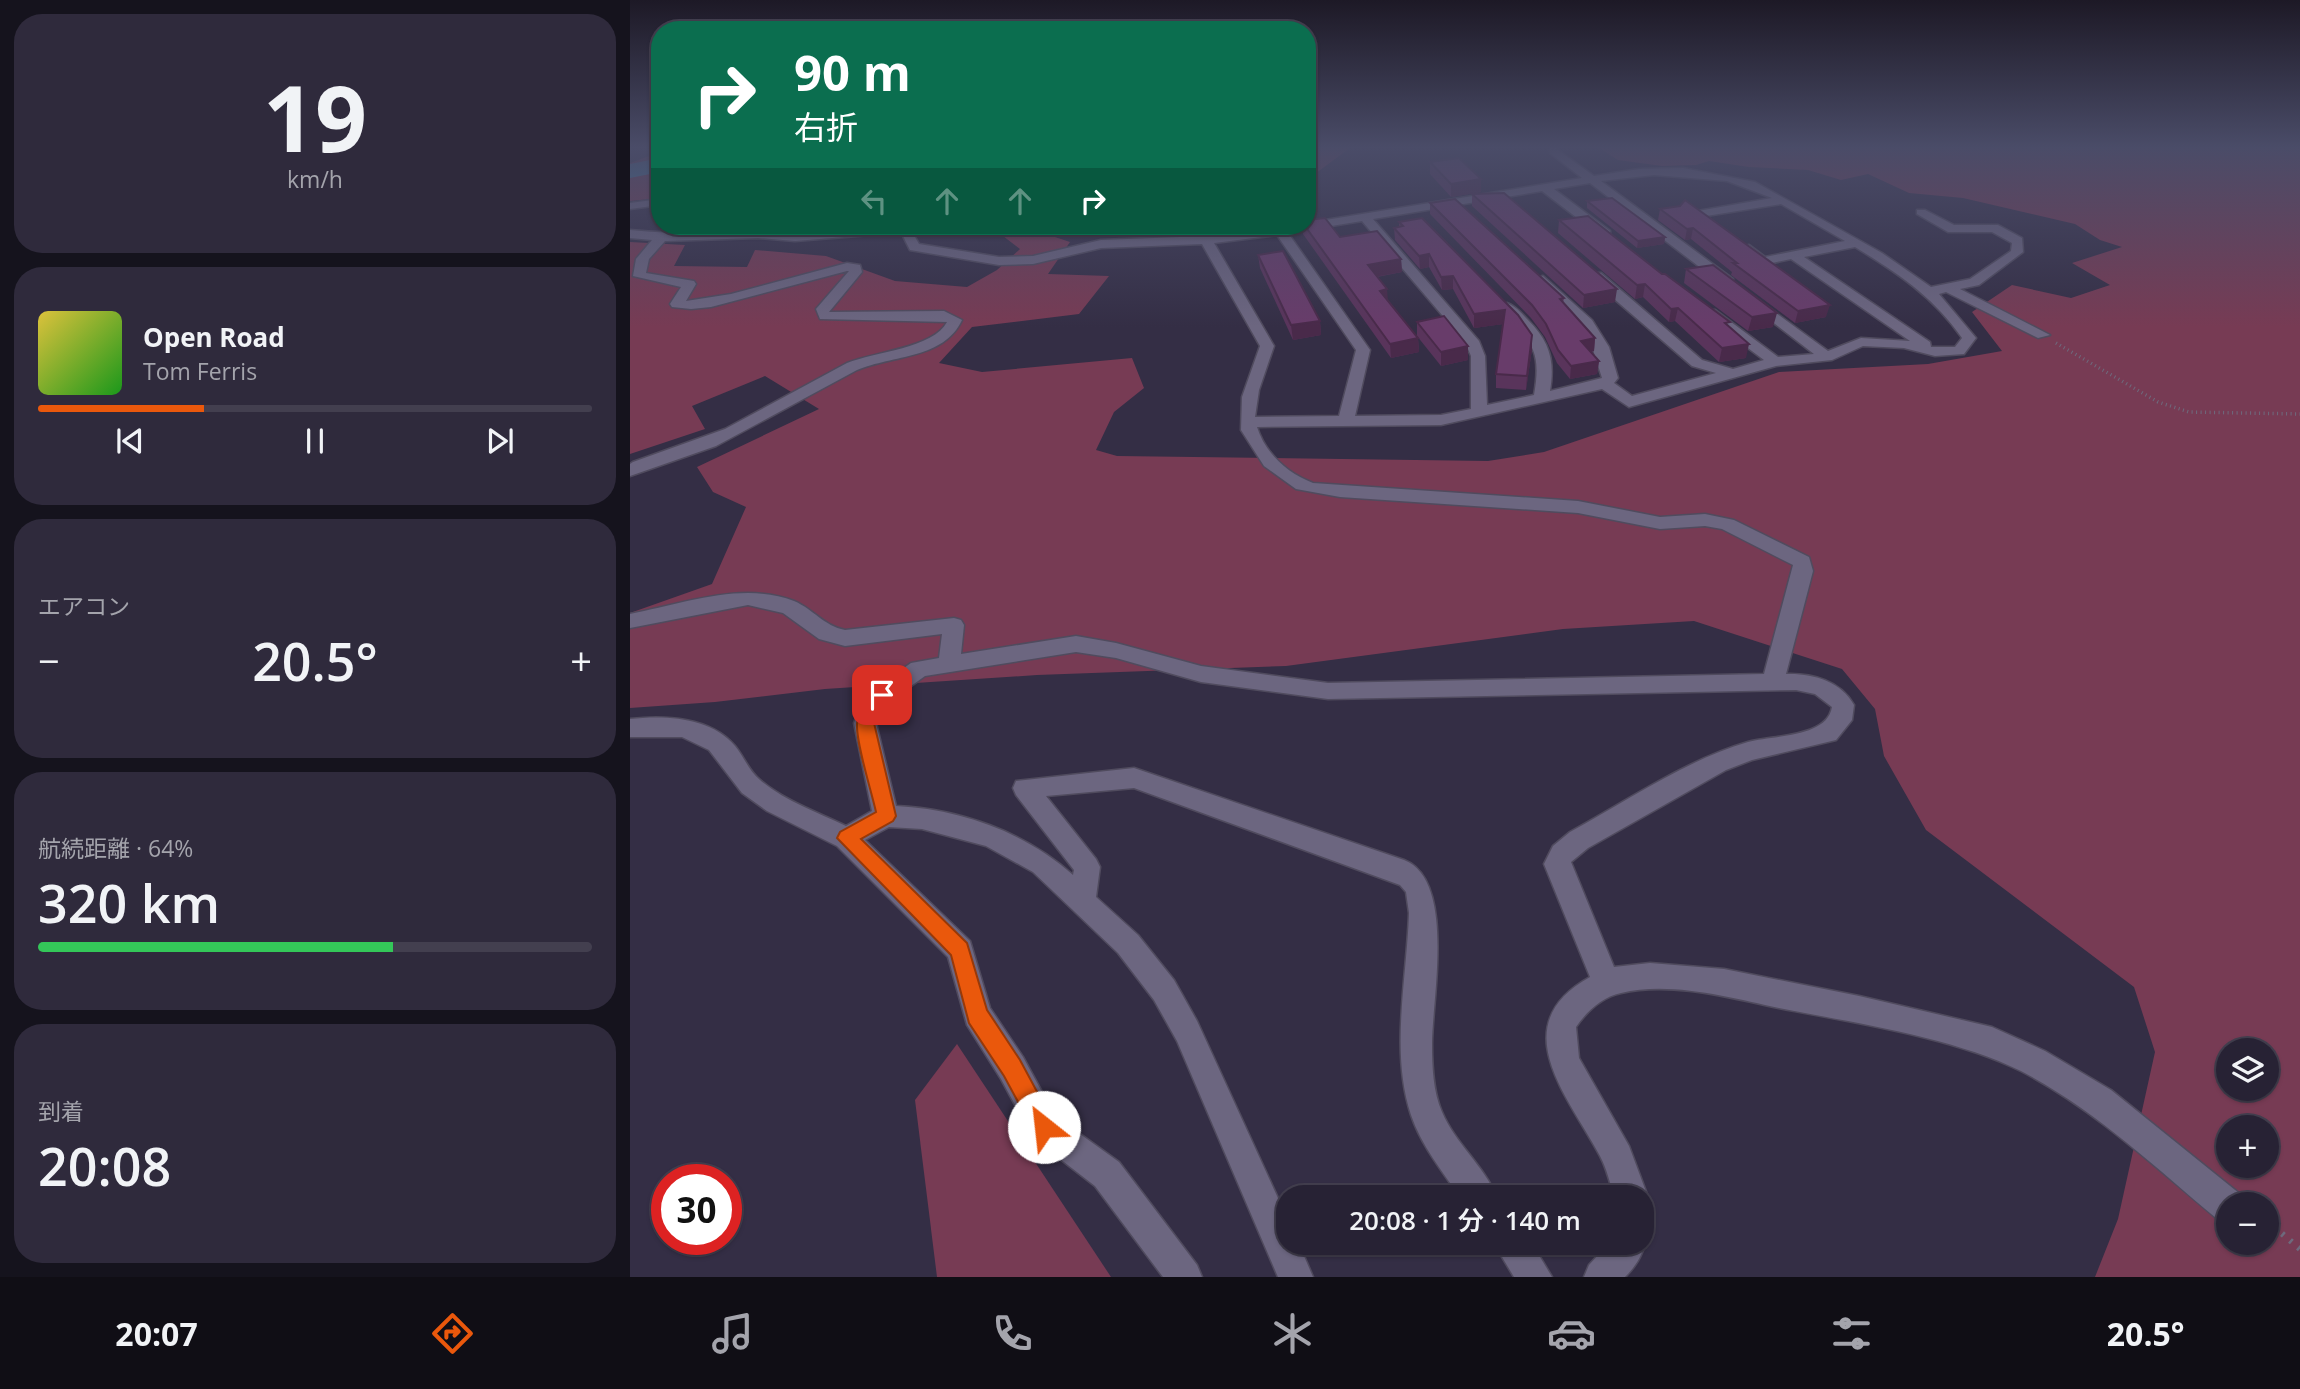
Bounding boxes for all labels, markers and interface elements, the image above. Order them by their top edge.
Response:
text: 90 m [794,39,911,105]
icon: right [679,49,770,140]
text: 19 [263,55,367,179]
text: 右折 [794,105,858,148]
text: km/h [287,163,343,195]
icon: left [855,182,893,220]
icon: ahead [928,182,966,220]
icon: ahead [1001,182,1039,220]
icon: right [1074,182,1112,220]
text: Open Road [143,319,285,355]
text: Tom Ferris [143,355,257,387]
icon: previous [111,422,149,460]
icon: pause [296,422,334,460]
icon: next [481,422,519,460]
text: エアコン [38,590,130,622]
text: 20.5° [252,625,378,696]
text: − [38,634,60,686]
text: + [570,634,592,686]
pin [852,665,912,725]
icon: arrive [863,676,901,714]
text: 航続距離 · 64% [38,832,193,864]
text: 320 km [38,867,220,938]
map controls [2216,1038,2279,1255]
button: layers [2216,1038,2279,1101]
position arrow [1007,1090,1081,1164]
text: 到着 [38,1095,84,1127]
button: + [2216,1115,2279,1178]
text: 20:08 [38,1130,171,1201]
speed limit sign: 30 [651,1164,742,1255]
button: − [2216,1192,2279,1255]
text: 20:08 · 1 分 · 140 m [1349,1202,1581,1238]
icon: directions [428,1309,477,1358]
icon: music [708,1309,757,1358]
icon: phone [988,1309,1037,1358]
icon: climate [1268,1309,1317,1358]
icon: car [1547,1309,1596,1358]
icon: filters [1827,1309,1876,1358]
text: 20:07 [115,1312,198,1355]
text: 20.5° [2107,1312,2185,1355]

